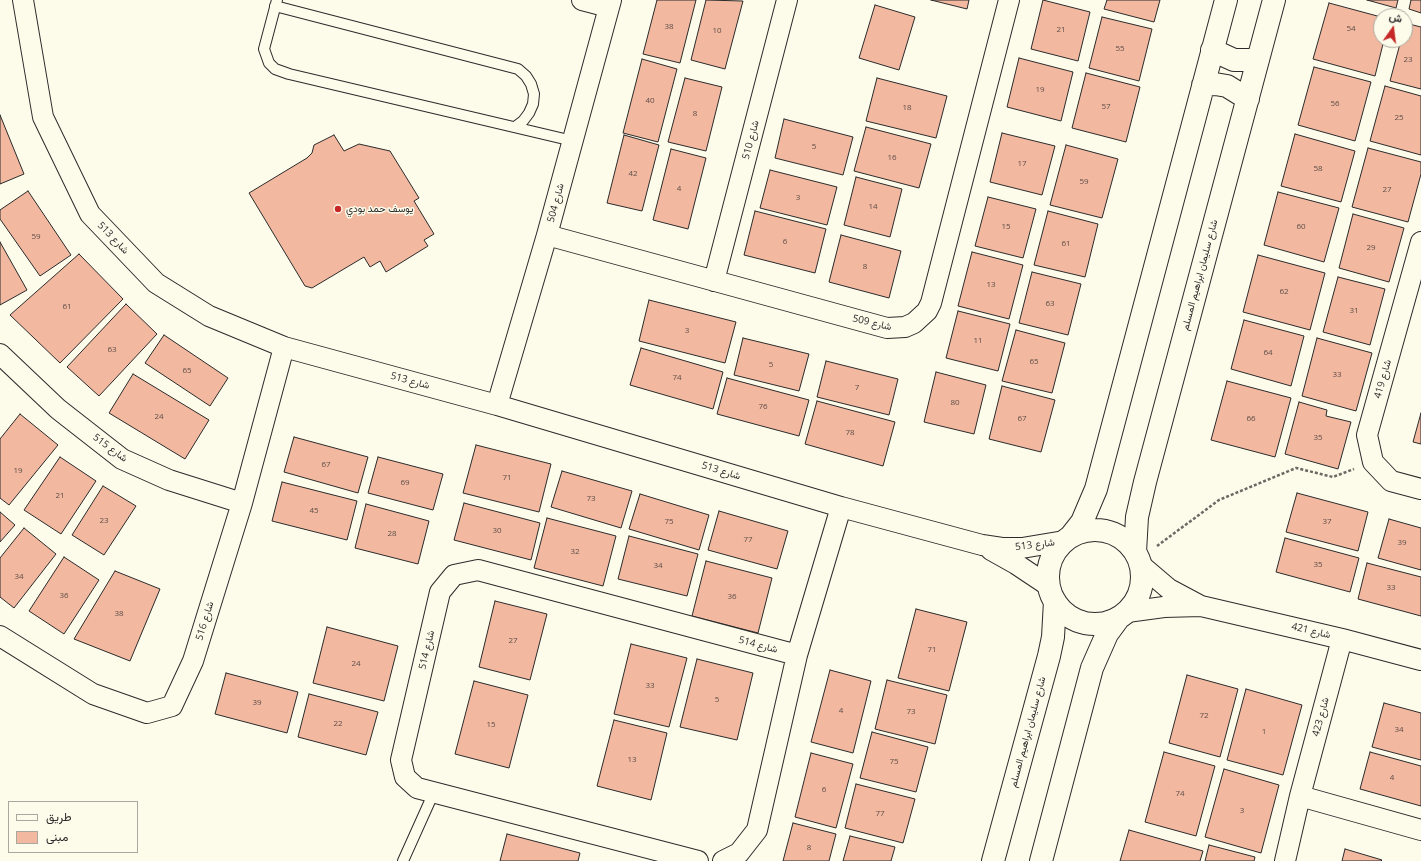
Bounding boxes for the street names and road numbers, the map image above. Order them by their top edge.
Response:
street label: شارع 510 [740,119,762,161]
street label: شارع 504 [545,182,567,224]
street label: شارع سليمان ابراهيم المسلم [1179,218,1221,332]
street label: شارع 513 [95,219,131,257]
street label: شارع 509 [851,313,893,333]
street label: شارع 419 [1372,358,1394,400]
street label: شارع 513 [389,370,431,392]
street label: شارع 515 [90,431,130,465]
street label: شارع 513 [700,459,742,483]
street label: شارع 513 [1014,537,1056,553]
street label: شارع 516 [193,600,217,642]
street label: شارع 421 [1290,621,1332,641]
street label: شارع 514 [417,629,437,671]
street label: شارع 514 [737,634,779,656]
street label: شارع سليمان ابراهيم المسلم [1007,675,1049,789]
street label: شارع 423 [1310,696,1332,738]

